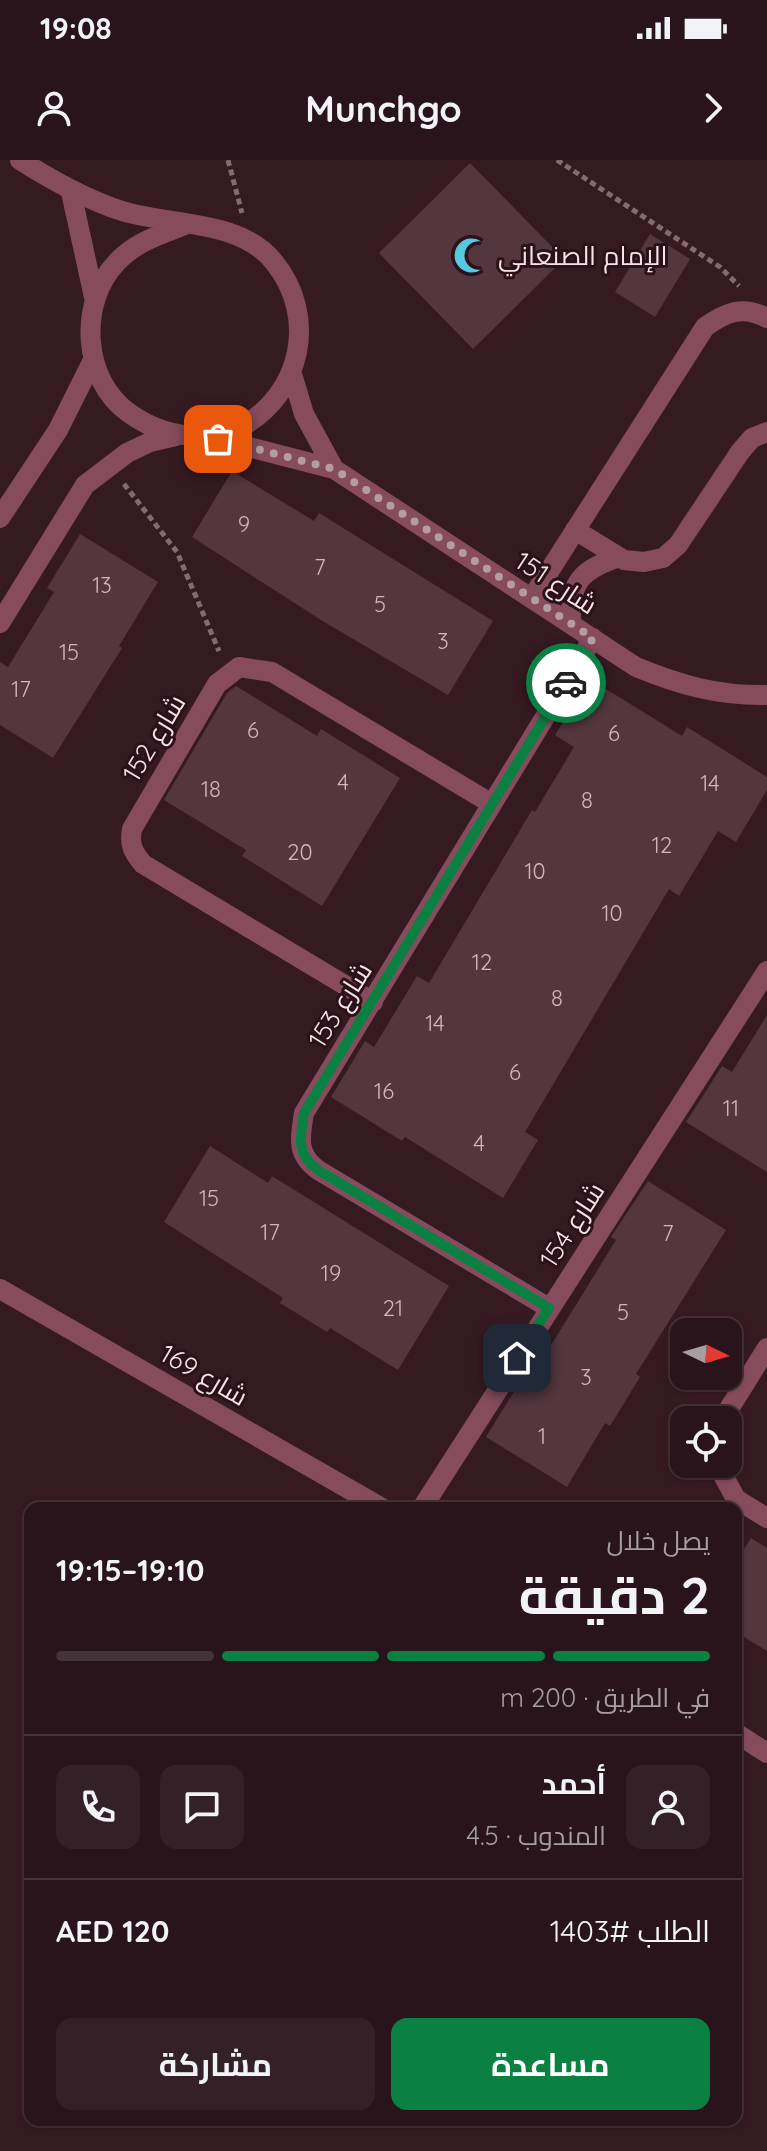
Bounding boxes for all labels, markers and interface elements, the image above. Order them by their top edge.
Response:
text: 19:08 [40,9,112,47]
icon: person [32,86,76,130]
text: Munchgo [305,86,462,131]
icon: forward [691,86,735,130]
mosque icon: الإمام الصنعاني [453,237,491,275]
place label: الإمام الصنعاني [498,239,668,277]
pin [184,405,252,473]
icon: bag [196,417,240,461]
house number: 9 [238,510,250,538]
street label: شارع 151 [509,544,603,622]
house number: 7 [314,553,326,581]
house number: 13 [92,571,112,599]
house number: 5 [374,590,386,618]
house number: 3 [437,627,449,655]
house number: 15 [59,638,79,666]
courier [526,643,606,723]
icon: car [544,661,588,705]
house number: 17 [11,675,31,703]
street label: شارع 152 [115,688,193,788]
house number: 6 [247,716,259,744]
house number: 6 [608,719,620,747]
house number: 4 [337,768,349,796]
house number: 14 [700,769,720,797]
house number: 18 [201,775,221,803]
house number: 8 [581,786,593,814]
house number: 12 [652,831,672,859]
house number: 20 [287,838,313,866]
house number: 10 [524,857,546,885]
house number: 10 [601,899,623,927]
house number: 12 [472,948,492,976]
street label: شارع 153 [300,956,380,1054]
house number: 8 [551,984,563,1012]
house number: 14 [425,1009,445,1037]
house number: 6 [509,1058,521,1086]
house number: 16 [374,1077,394,1105]
house number: 11 [723,1094,739,1122]
house number: 4 [473,1129,485,1157]
street label: شارع 154 [532,1176,612,1274]
house number: 15 [199,1184,219,1212]
house number: 17 [260,1218,280,1246]
house number: 7 [662,1219,674,1247]
house number: 19 [321,1259,341,1287]
house number: 21 [383,1294,403,1322]
house number: 5 [617,1298,629,1326]
north arrow [670,1318,742,1390]
map controls [670,1318,742,1478]
pin [483,1324,551,1392]
street label: شارع 169 [154,1336,254,1414]
icon: home [495,1336,539,1380]
house number: 3 [580,1363,592,1391]
button: locate [670,1406,742,1478]
house number: 1 [538,1422,546,1450]
text: يصل خلال [606,1524,710,1557]
text: 19:10–19:15 [56,1551,204,1589]
text: 2 دقيقة [519,1562,710,1627]
text: في الطريق · 200 m [500,1681,710,1714]
text: أحمد [542,1764,606,1802]
button: phone [56,1765,140,1849]
button: chat [160,1765,244,1849]
button: person [626,1765,710,1849]
text: المندوب · 4.5 [466,1819,606,1852]
text: AED 120 [56,1912,169,1950]
text: الطلب #1403 [550,1912,710,1950]
button: مشاركة [56,2018,375,2110]
button: مساعدة [391,2018,710,2110]

